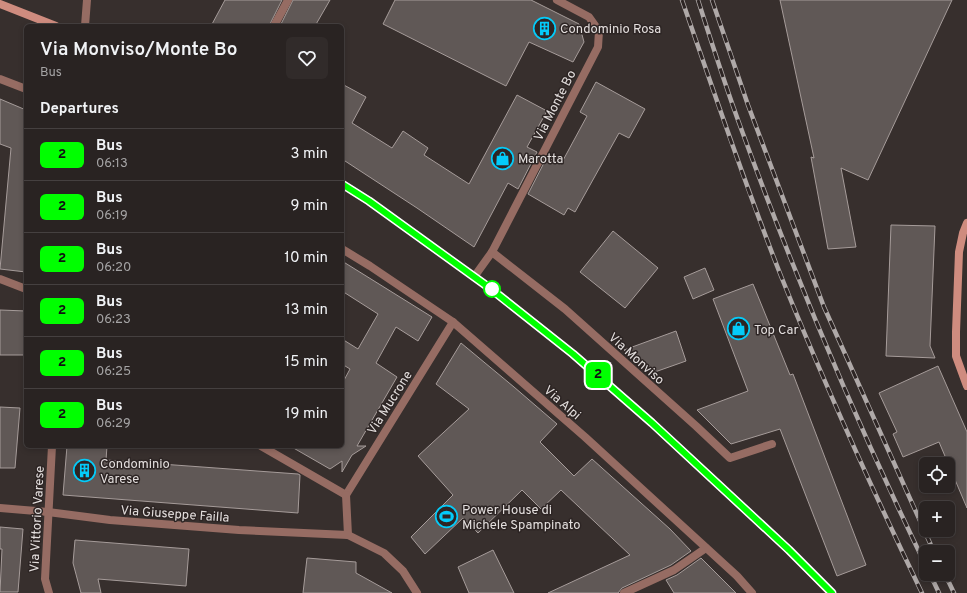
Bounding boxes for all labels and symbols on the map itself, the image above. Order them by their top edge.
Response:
building icon: Condominio Rosa [532,15,558,41]
place label: Condominio Rosa [560,22,661,38]
street label: Via Monte Bo [531,68,580,144]
shop icon: Marotta [489,145,515,171]
place label: Marotta [518,152,563,168]
unlabelled marker [483,280,501,298]
shop icon: Top Car [725,316,751,342]
place label: Top Car [754,323,798,339]
street label: Via Monviso [604,330,667,389]
line badge: 2 [585,362,611,388]
street label: Via Mucrone [365,368,417,438]
street label: Via Alpi [540,383,584,424]
building icon: Condominio Varese [72,457,98,483]
place label: Condominio Varese [100,457,170,488]
street label: Via Vittorio Varese [27,465,49,573]
street label: Via Giuseppe Failla [120,503,230,527]
sports icon: Power House di Michele Spampinato [433,503,459,529]
place label: Power House di Michele Spampinato [462,503,580,534]

